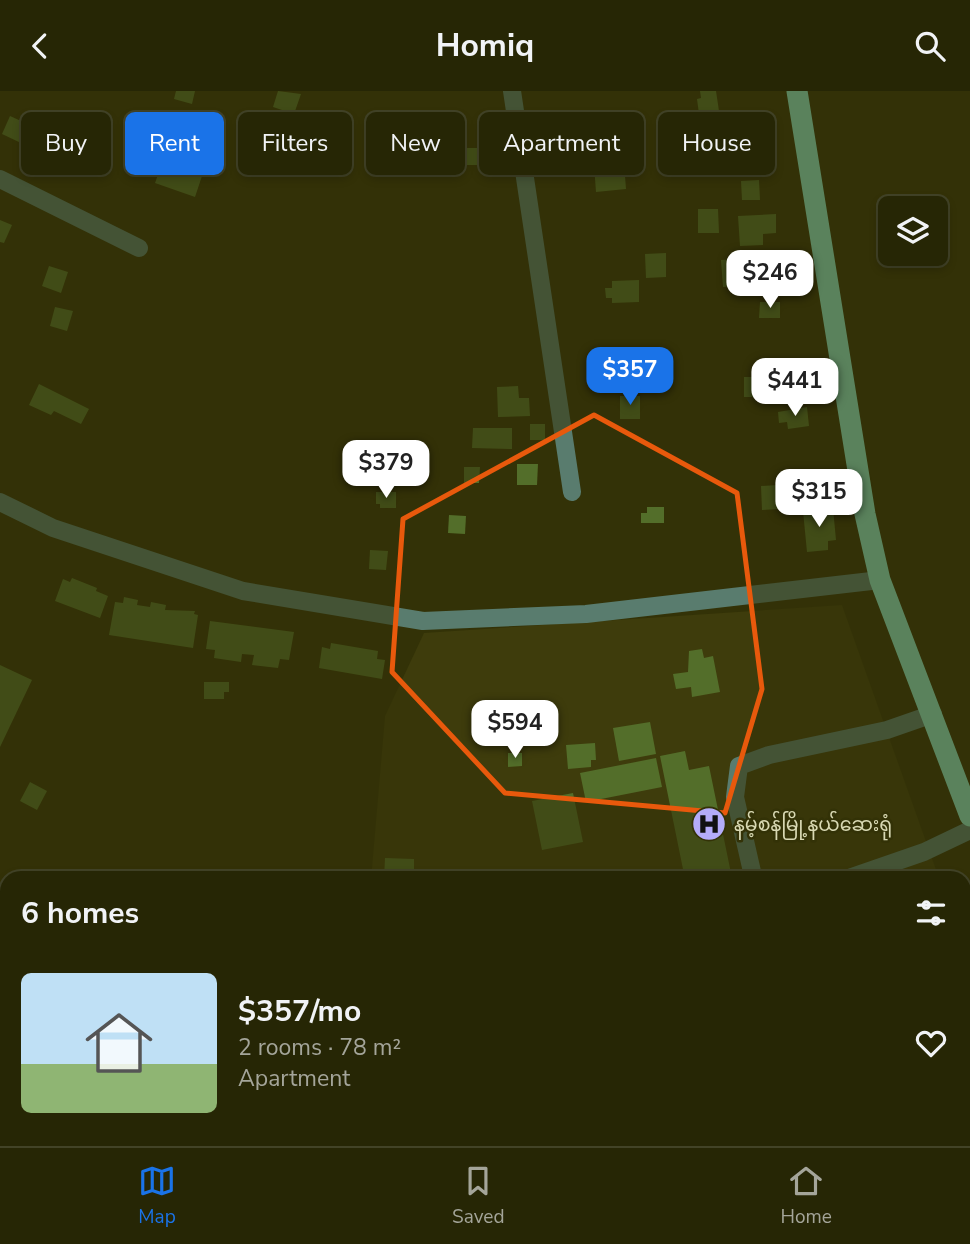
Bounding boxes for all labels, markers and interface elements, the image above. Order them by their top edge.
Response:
text: Homiq [436,24,534,67]
icon: back [21,27,59,65]
icon: search [911,27,949,65]
chip: Buy [21,112,111,175]
chip: Rent [125,112,224,175]
chip: Filters [238,112,352,175]
chip: New [366,112,465,175]
chip: Apartment [479,112,644,175]
chip: House [658,112,775,175]
map controls [878,196,948,266]
button: layers [878,196,948,266]
pin: $246 [729,251,811,310]
text: $246 [742,257,798,288]
pin: $357 [589,347,671,407]
text: $357 [602,354,658,385]
pin: $441 [754,359,836,418]
text: $441 [767,365,823,396]
pin: $379 [345,441,427,500]
text: $379 [358,447,414,478]
pin: $315 [778,469,860,529]
text: $315 [791,476,847,507]
pin: $594 [474,701,556,760]
text: $594 [487,707,543,738]
hospital icon: နမ့်စန်မြို့နယ်ဆေးရုံ [690,805,728,843]
place label: နမ့်စန်မြို့နယ်ဆေးရုံ [734,810,892,841]
text: 6 homes [21,893,139,934]
icon: filters [912,894,950,932]
text: $357/mo [238,991,361,1032]
icon: home [77,1001,161,1085]
icon: heart [912,1024,950,1062]
text: 2 rooms · 78 m² [238,1032,401,1063]
text: Apartment [238,1063,350,1094]
tab: Map [138,1162,176,1230]
tab: Saved [452,1162,505,1230]
tab: Home [781,1162,832,1230]

